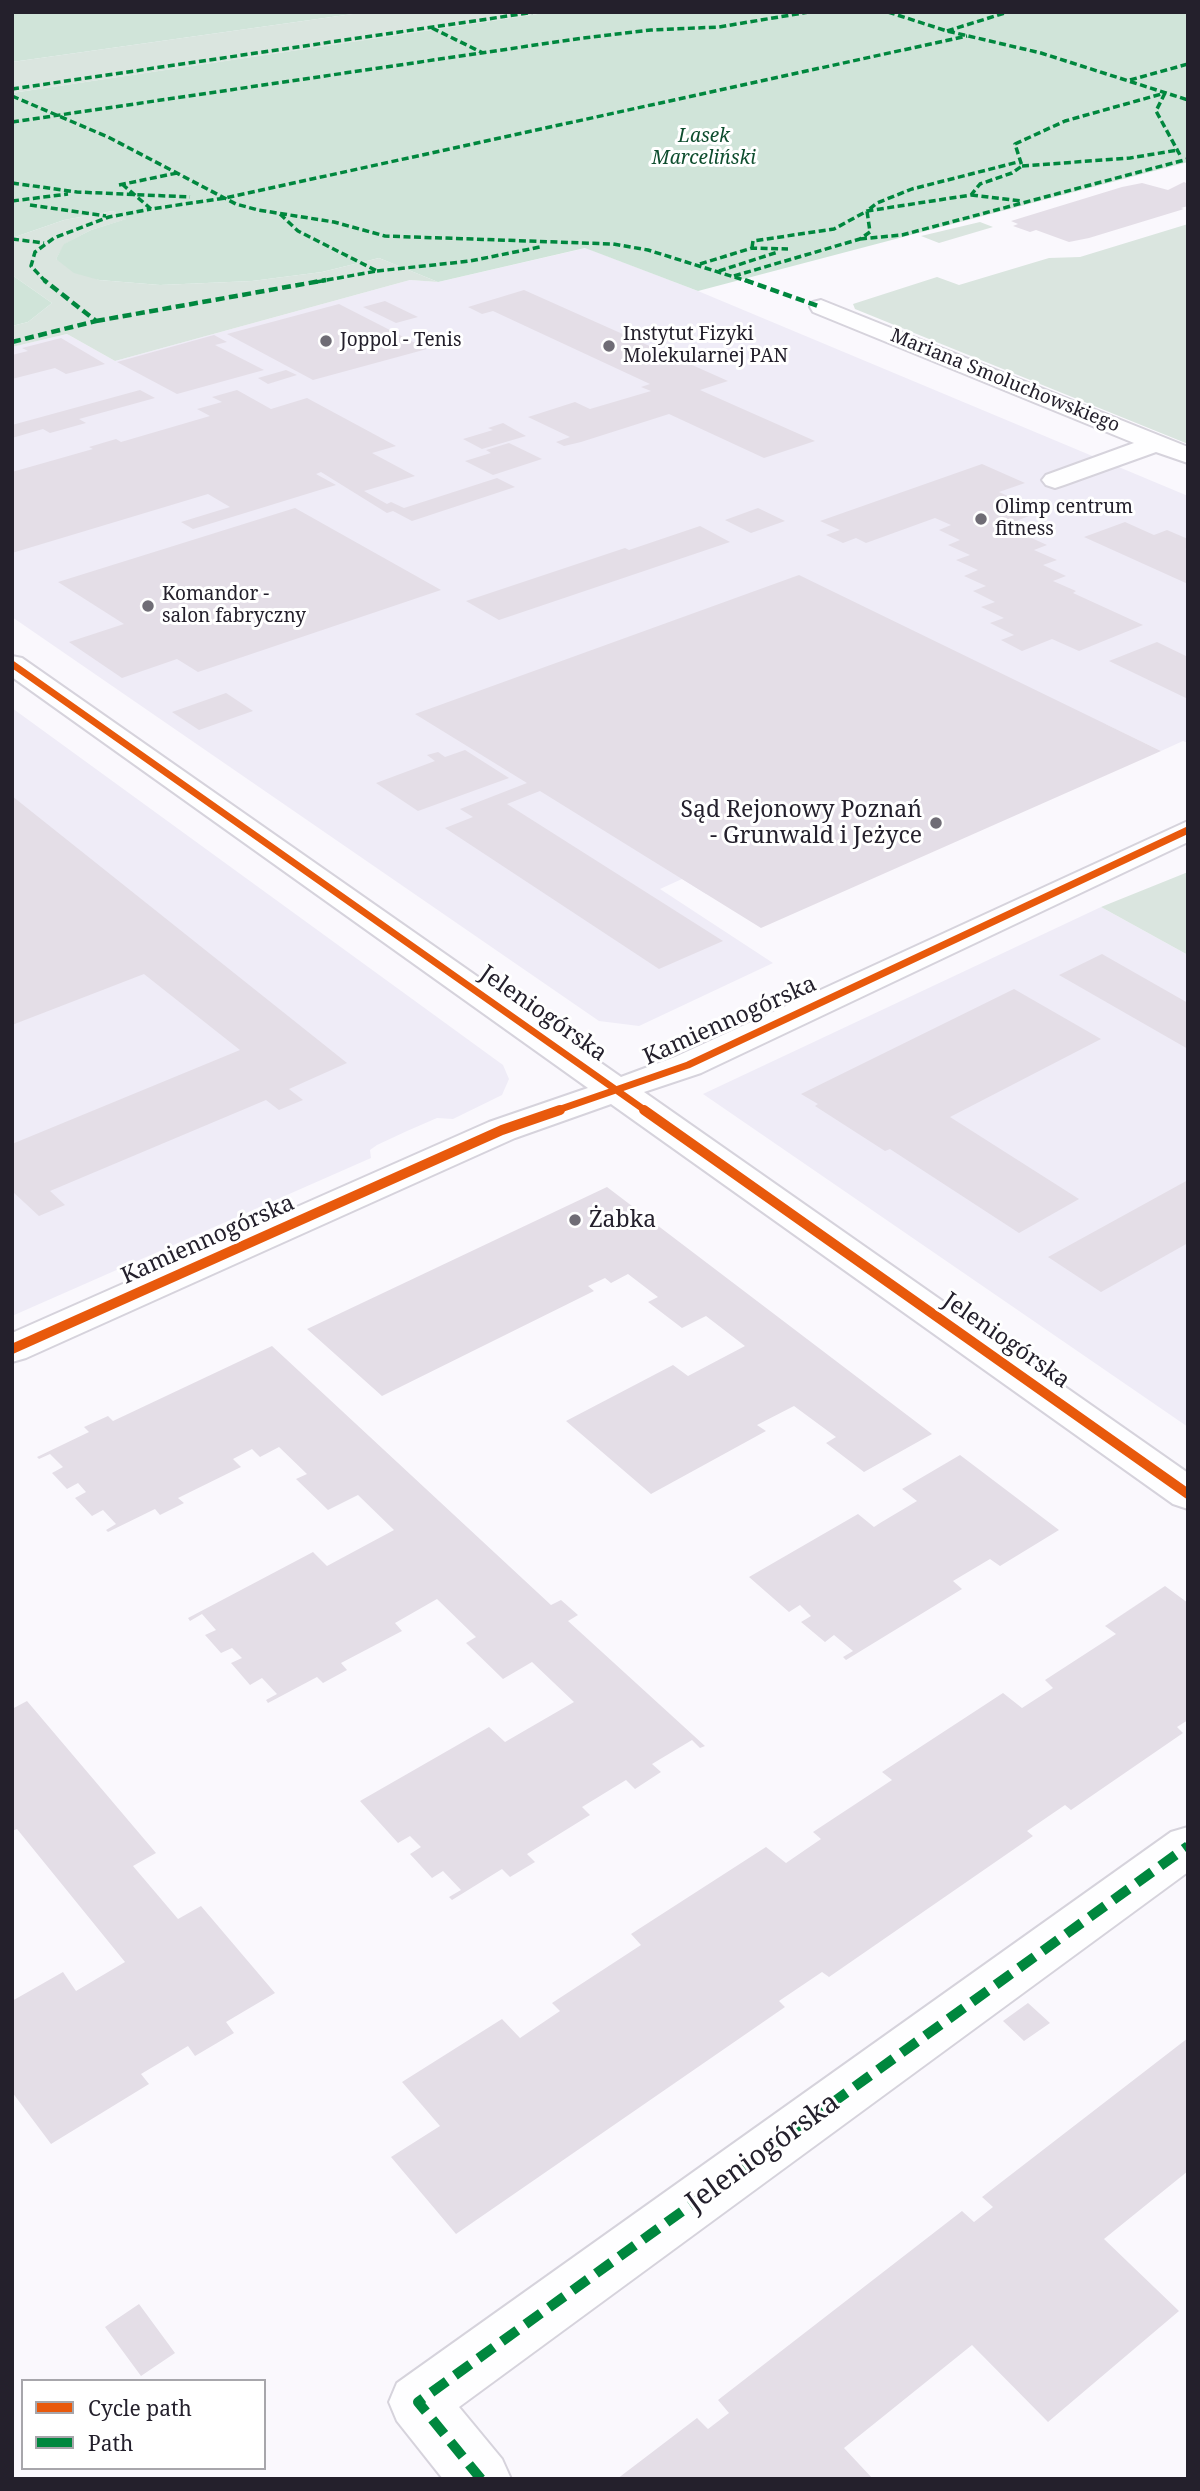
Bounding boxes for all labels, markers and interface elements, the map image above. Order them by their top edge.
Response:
park label: Lasek Marceliński [652,126,756,170]
place label: Instytut Fizyki Molekularnej PAN [623,324,788,368]
street label: Mariana Smoluchowskiego [887,325,1123,437]
place label: Joppol - Tenis [340,330,461,352]
marker: Joppol - Tenis [318,333,334,349]
marker: Instytut Fizyki Molekularnej PAN [601,338,617,354]
place label: Olimp centrum fitness [995,497,1133,541]
marker: Olimp centrum fitness [973,511,989,527]
place label: Komandor - salon fabryczny [162,584,306,628]
marker: Komandor - salon fabryczny [140,598,156,614]
place label: Sąd Rejonowy Poznań - Grunwald i Jeżyce [680,796,922,850]
marker: Sąd Rejonowy Poznań - Grunwald i Jeżyce [928,815,944,831]
street label: Jeleniogórska [474,960,612,1068]
street label: Kamiennogórska [639,970,821,1072]
street label: Kamiennogórska [117,1189,299,1291]
place label: Żabka [589,1206,656,1234]
marker: Żabka [567,1212,583,1228]
street label: Jeleniogórska [937,1287,1075,1395]
street label: Jeleniogórska [680,2086,846,2220]
legend [21,2379,266,2470]
text: Cycle path [88,2394,192,2422]
text: Path [88,2429,133,2457]

